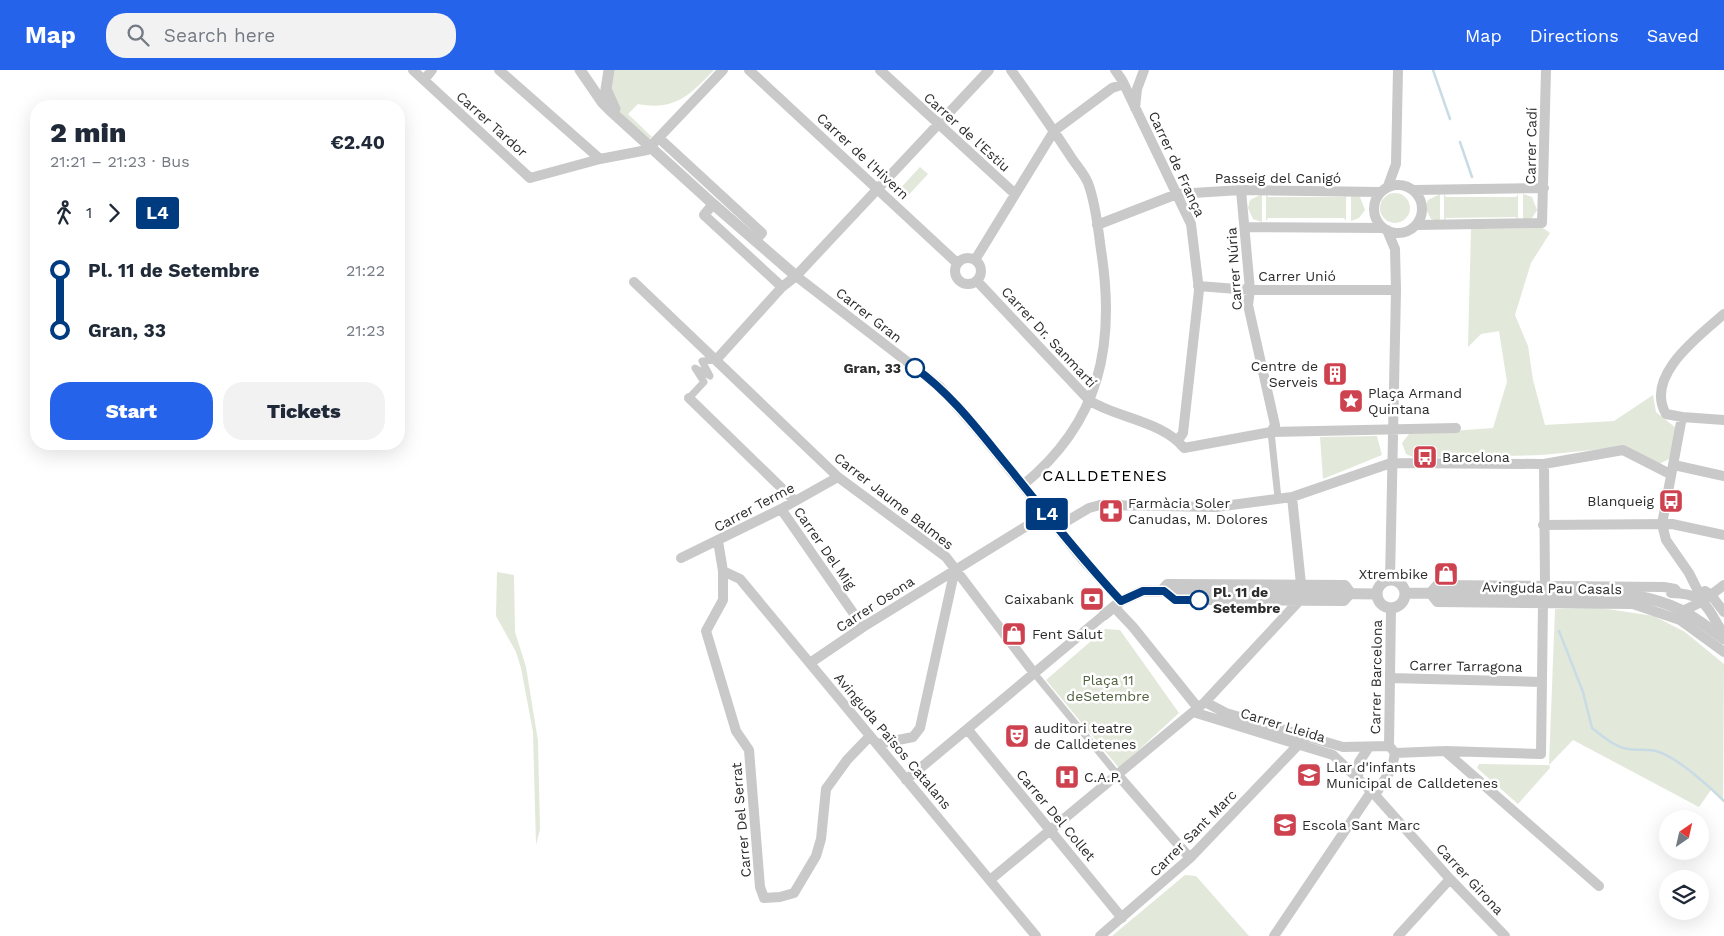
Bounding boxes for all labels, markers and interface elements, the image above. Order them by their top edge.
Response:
search box [106,13,456,58]
text: Map [25,21,76,49]
icon: search [124,21,152,49]
text: Search here [164,24,275,47]
text: Map [1465,25,1502,46]
text: Directions [1530,25,1619,46]
text: Saved [1647,25,1699,46]
street label: Carrer Tardor [453,88,531,160]
street label: Carrer de l'Estiu [921,89,1013,175]
street label: Carrer Cadí [1522,107,1540,185]
street label: Carrer de l'Hivern [814,109,912,203]
street label: Carrer de França [1146,109,1208,219]
text: 2 min [50,116,126,149]
text: €2.40 [330,131,385,154]
text: 21:21 – 21:23 · Bus [50,152,190,171]
street label: Passeig del Canigó [1215,170,1341,186]
icon: walk [50,199,78,227]
icon: forward [100,199,128,227]
text: L4 [146,202,169,223]
text: 1 [86,203,92,222]
street label: Carrer Núria [1223,227,1245,311]
text: Pl. 11 de Setembre [88,259,260,282]
text: 21:22 [346,261,385,280]
street label: Carrer Unió [1258,268,1336,284]
street label: Carrer Dr. Sanmartí [998,283,1100,391]
street label: Carrer Gran [833,284,905,346]
text: Gran, 33 [88,319,166,342]
text: 21:23 [346,321,385,340]
marker: Gran, 33 [905,358,925,378]
place label: Centre de Serveis [1251,358,1318,390]
place label: Gran, 33 [843,360,901,376]
building icon: Centre de Serveis [1322,361,1348,387]
button: Start [50,382,213,440]
button: Tickets [223,382,385,440]
place label: Plaça Armand Quintana [1368,385,1462,417]
place icon: Plaça Armand Quintana [1338,388,1364,414]
bus stop icon: Barcelona [1412,444,1438,470]
street label: Carrer Jaume Balmes [831,449,957,553]
place label: Barcelona [1442,449,1510,465]
district label: CALLDETENES [1042,466,1168,485]
street label: Carrer Terme [711,479,797,535]
bus stop icon: Blanqueig [1658,488,1684,514]
place label: Blanqueig [1587,493,1655,509]
place label: Farmàcia Soler Canudas, M. Dolores [1128,495,1268,527]
line badge: L4 [1024,498,1070,530]
pharmacy icon: Farmàcia Soler Canudas, M. Dolores [1098,498,1124,524]
text: L4 [1036,503,1058,524]
street label: Carrer Del Mig [791,504,860,593]
shop icon: Xtrembike [1433,561,1459,587]
place label: Xtrembike [1359,566,1428,582]
street label: Carrer Osona [833,573,917,635]
street label: Avinguda Pau Casals [1482,579,1622,597]
place label: Pl. 11 de Setembre [1213,584,1280,616]
bank icon: Caixabank [1079,586,1105,612]
marker: Pl. 11 de Setembre [1189,590,1209,610]
place label: Caixabank [1004,591,1074,607]
street label: Carrer Barcelona [1367,619,1385,734]
shop icon: Fent Salut [1001,621,1027,647]
place label: Fent Salut [1032,626,1103,642]
street label: Carrer Tarragona [1409,657,1523,675]
street label: Avinguda Països Catalans [831,670,955,812]
park label: Plaça 11 deSetembre [1066,672,1150,704]
street label: Carrer Lleida [1239,704,1328,746]
place label: auditori teatre de Calldetenes [1034,720,1136,752]
theatre icon: auditori teatre de Calldetenes [1004,723,1030,749]
place label: Llar d'infants Municipal de Calldetenes [1326,759,1498,791]
street label: Carrer Del Serrat [728,762,754,878]
school or university icon: Llar d'infants Municipal de Calldetenes [1296,762,1322,788]
hospital icon: C.A.P. [1054,764,1080,790]
street label: Carrer Del Collet [1013,766,1099,864]
place label: C.A.P. [1084,769,1121,785]
street label: Carrer Sant Marc [1146,786,1240,880]
north arrow [1659,810,1709,860]
map controls [1659,810,1709,920]
school or university icon: Escola Sant Marc [1272,812,1298,838]
place label: Escola Sant Marc [1302,817,1420,833]
street label: Carrer Girona [1433,840,1507,918]
button: layers [1659,870,1709,920]

